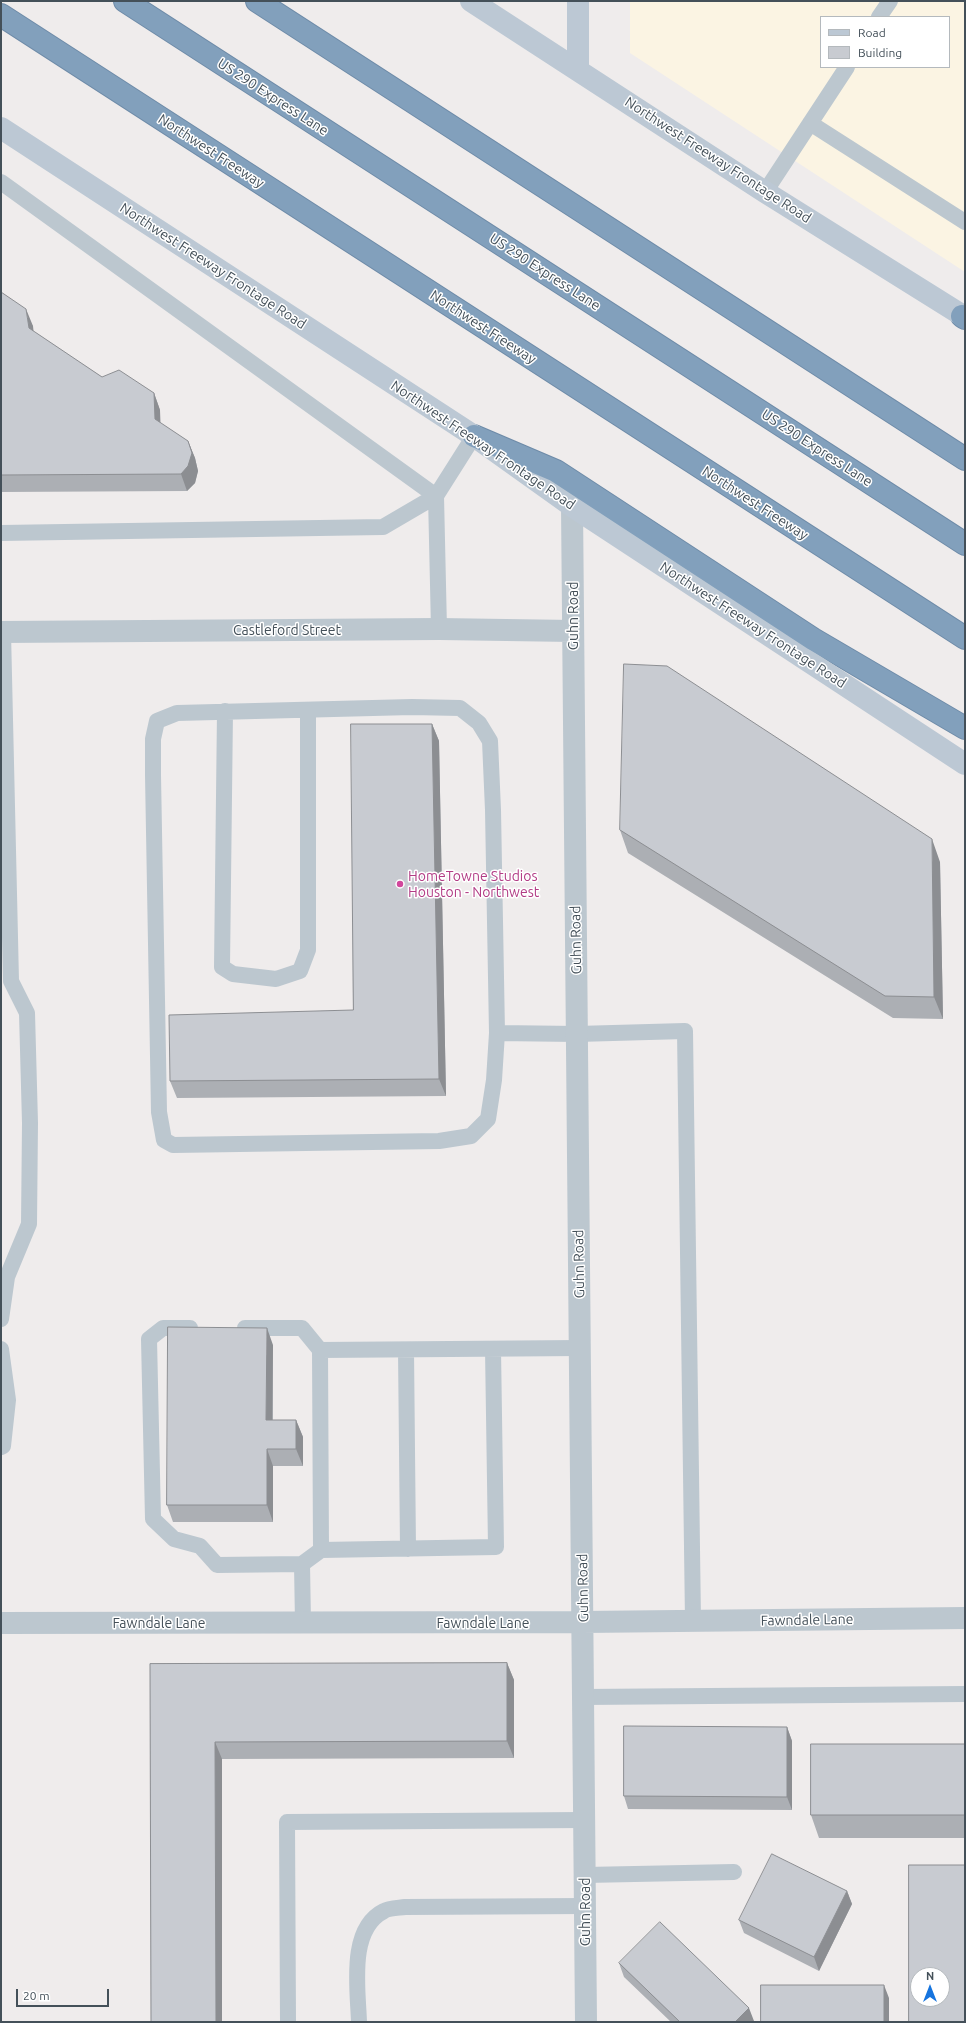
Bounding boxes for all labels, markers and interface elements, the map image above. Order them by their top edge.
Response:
legend [820,16,950,68]
text: Road [858,26,886,39]
text: Building [858,46,902,59]
street label: US 290 Express Lane [214,55,332,139]
street label: Northwest Freeway Frontage Road [622,93,814,227]
street label: Northwest Freeway [155,110,267,192]
street label: Northwest Freeway Frontage Road [117,199,309,333]
street label: US 290 Express Lane [486,230,604,314]
street label: Northwest Freeway [427,286,539,368]
street label: Northwest Freeway Frontage Road [388,377,578,513]
street label: US 290 Express Lane [758,406,876,490]
street label: Northwest Freeway [699,462,811,544]
street label: Northwest Freeway Frontage Road [657,558,849,692]
street label: Guhn Road [565,582,581,650]
street label: Castleford Street [233,622,341,638]
place label: HomeTowne Studios Houston - Northwest [408,868,539,900]
marker: HomeTowne Studios Houston - Northwest [395,879,405,889]
street label: Guhn Road [567,905,585,975]
street label: Guhn Road [570,1229,588,1299]
street label: Guhn Road [574,1553,592,1623]
street label: Fawndale Lane [760,1611,854,1629]
street label: Fawndale Lane [113,1615,205,1631]
street label: Fawndale Lane [437,1615,529,1631]
street label: Guhn Road [577,1878,593,1946]
north arrow [910,1967,950,2007]
text: N [926,1970,934,1982]
scale bar [18,1981,111,2007]
text: 20 m [23,1989,50,2002]

